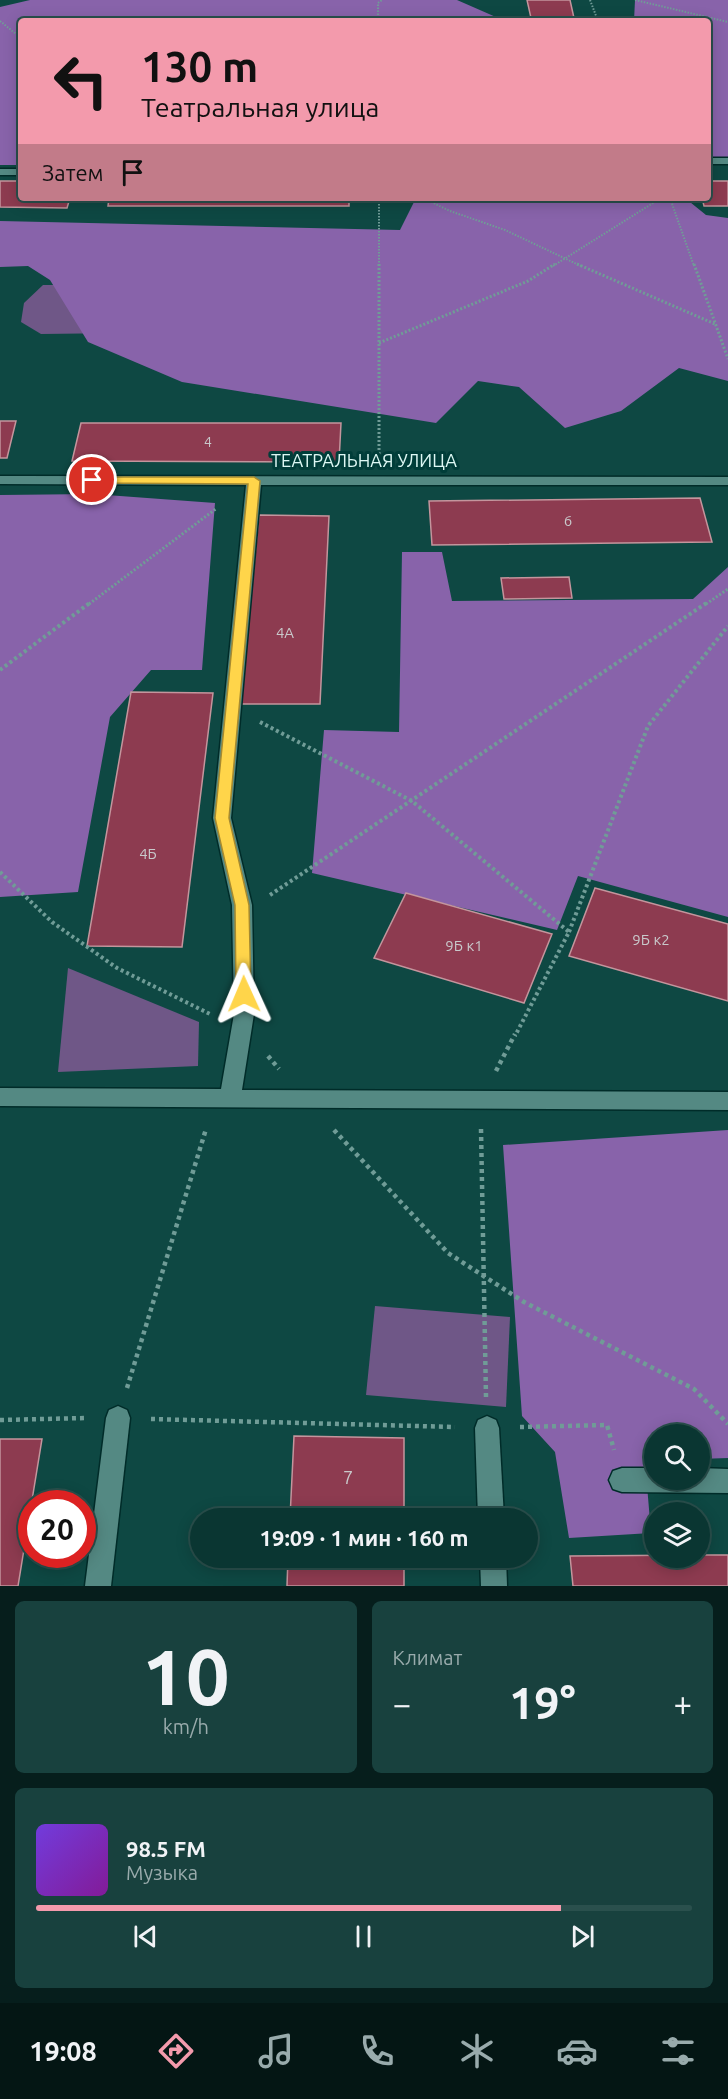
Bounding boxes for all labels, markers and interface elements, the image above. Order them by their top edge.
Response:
icon: left [42,42,120,120]
text: 130 m [141,43,258,90]
text: Театральная улица [141,92,379,122]
icon: arrive [116,156,149,189]
text: Затем [42,160,104,185]
house number: 4 [204,434,212,450]
street label: ТЕАТРАЛЬНАЯ УЛИЦА [271,450,457,470]
pin [66,454,117,505]
icon: arrive [75,463,108,496]
house number: 6 [564,512,572,529]
house number: 4А [276,624,294,641]
house number: 4Б [139,845,157,862]
house number: 9Б к2 [632,931,670,948]
house number: 9Б к1 [445,937,483,954]
position arrow [212,962,276,1026]
map controls [644,1424,710,1568]
button: search [644,1424,710,1490]
house number: 7 [343,1467,353,1487]
speed limit sign: 20 [18,1490,96,1568]
button: layers [644,1502,710,1568]
text: 19:09 · 1 мин · 160 m [260,1525,468,1550]
text: 10 [142,1632,230,1720]
text: Климат [393,1646,462,1669]
text: 19° [509,1677,576,1728]
text: − [393,1685,411,1722]
text: + [673,1685,692,1722]
text: km/h [163,1715,209,1738]
text: 98.5 FM [126,1836,206,1861]
text: Музыка [126,1861,198,1884]
icon: previous [129,1920,162,1953]
icon: pause [347,1920,380,1953]
icon: next [566,1920,599,1953]
icon: directions [155,2030,197,2072]
icon: music [255,2030,297,2072]
icon: phone [356,2030,398,2072]
icon: climate [456,2030,498,2072]
icon: car [556,2030,598,2072]
icon: filters [657,2030,699,2072]
text: 19:08 [29,2036,97,2066]

